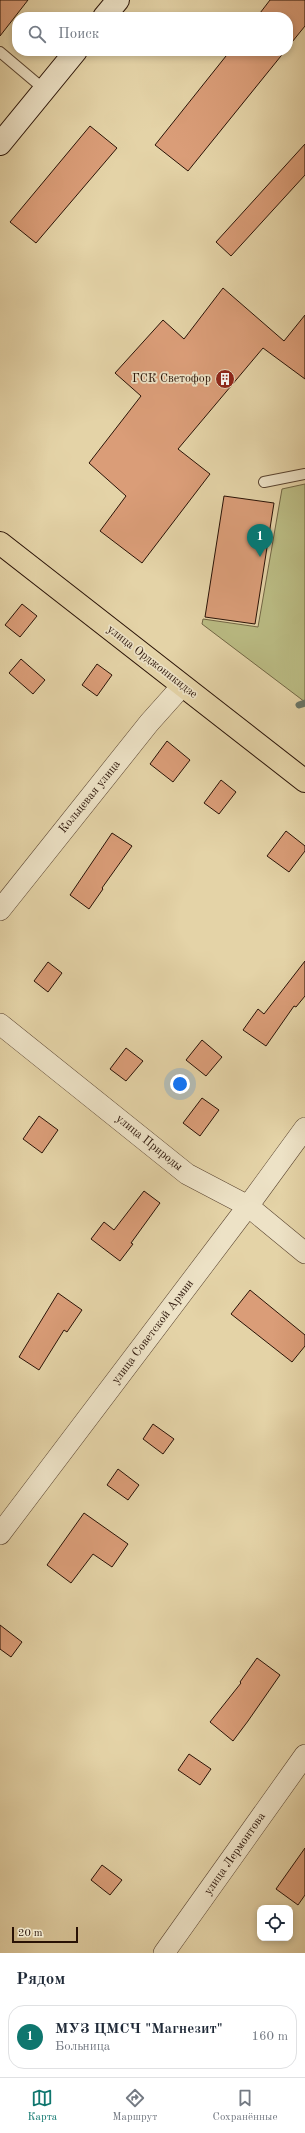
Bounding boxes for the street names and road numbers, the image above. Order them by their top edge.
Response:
street label: улица Орджоникидзе [105,623,200,701]
street label: Кольцевая улица [57,758,123,836]
street label: улица Природы [113,1113,185,1173]
street label: улица Советской Армии [110,1278,196,1386]
street label: улица Лермонтова [202,1810,268,1898]

